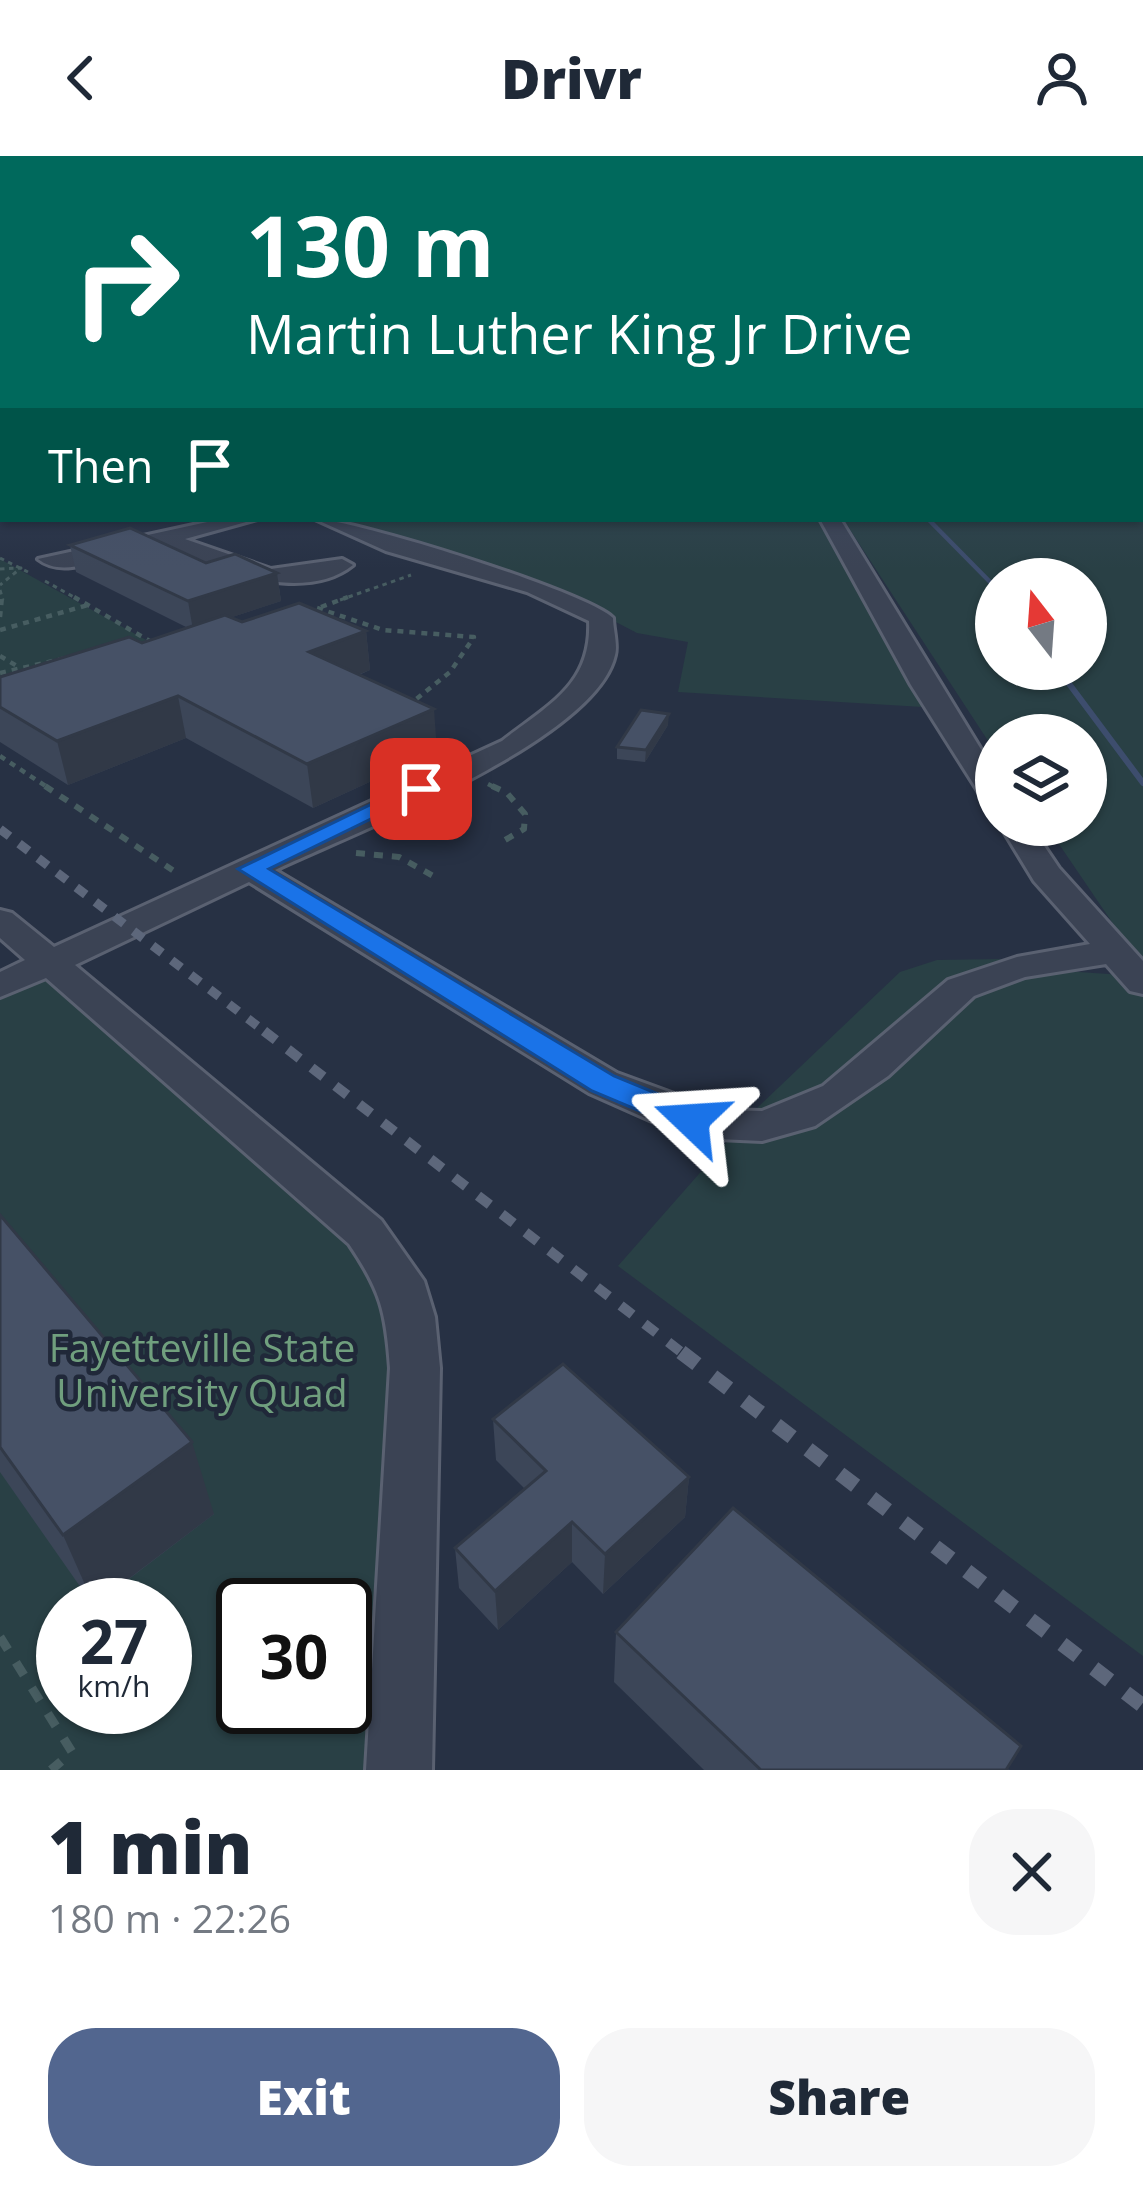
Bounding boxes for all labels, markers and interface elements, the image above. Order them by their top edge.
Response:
text: Drivr [501,41,642,115]
icon: back [48,45,114,111]
icon: person [1029,45,1095,111]
text: 130 m [246,187,494,302]
icon: right [48,204,204,360]
text: Martin Luther King Jr Drive [246,296,913,370]
icon: arrive [177,432,243,498]
text: Then [48,435,153,496]
north arrow [975,558,1107,690]
map controls [975,558,1107,846]
button: layers [975,714,1107,846]
pin [370,738,472,840]
icon: arrive [388,756,454,822]
position arrow [628,1057,754,1183]
park label: Fayetteville State University Quad [49,1320,355,1418]
speed limit sign: 30 [216,1578,372,1734]
text: 27 [80,1600,148,1682]
text: km/h [78,1665,150,1706]
text: 1 min [48,1797,253,1895]
button: close [969,1809,1095,1935]
text: 180 m · 22:26 [48,1891,291,1944]
button: Exit [48,2028,560,2166]
button: Share [584,2028,1095,2166]

